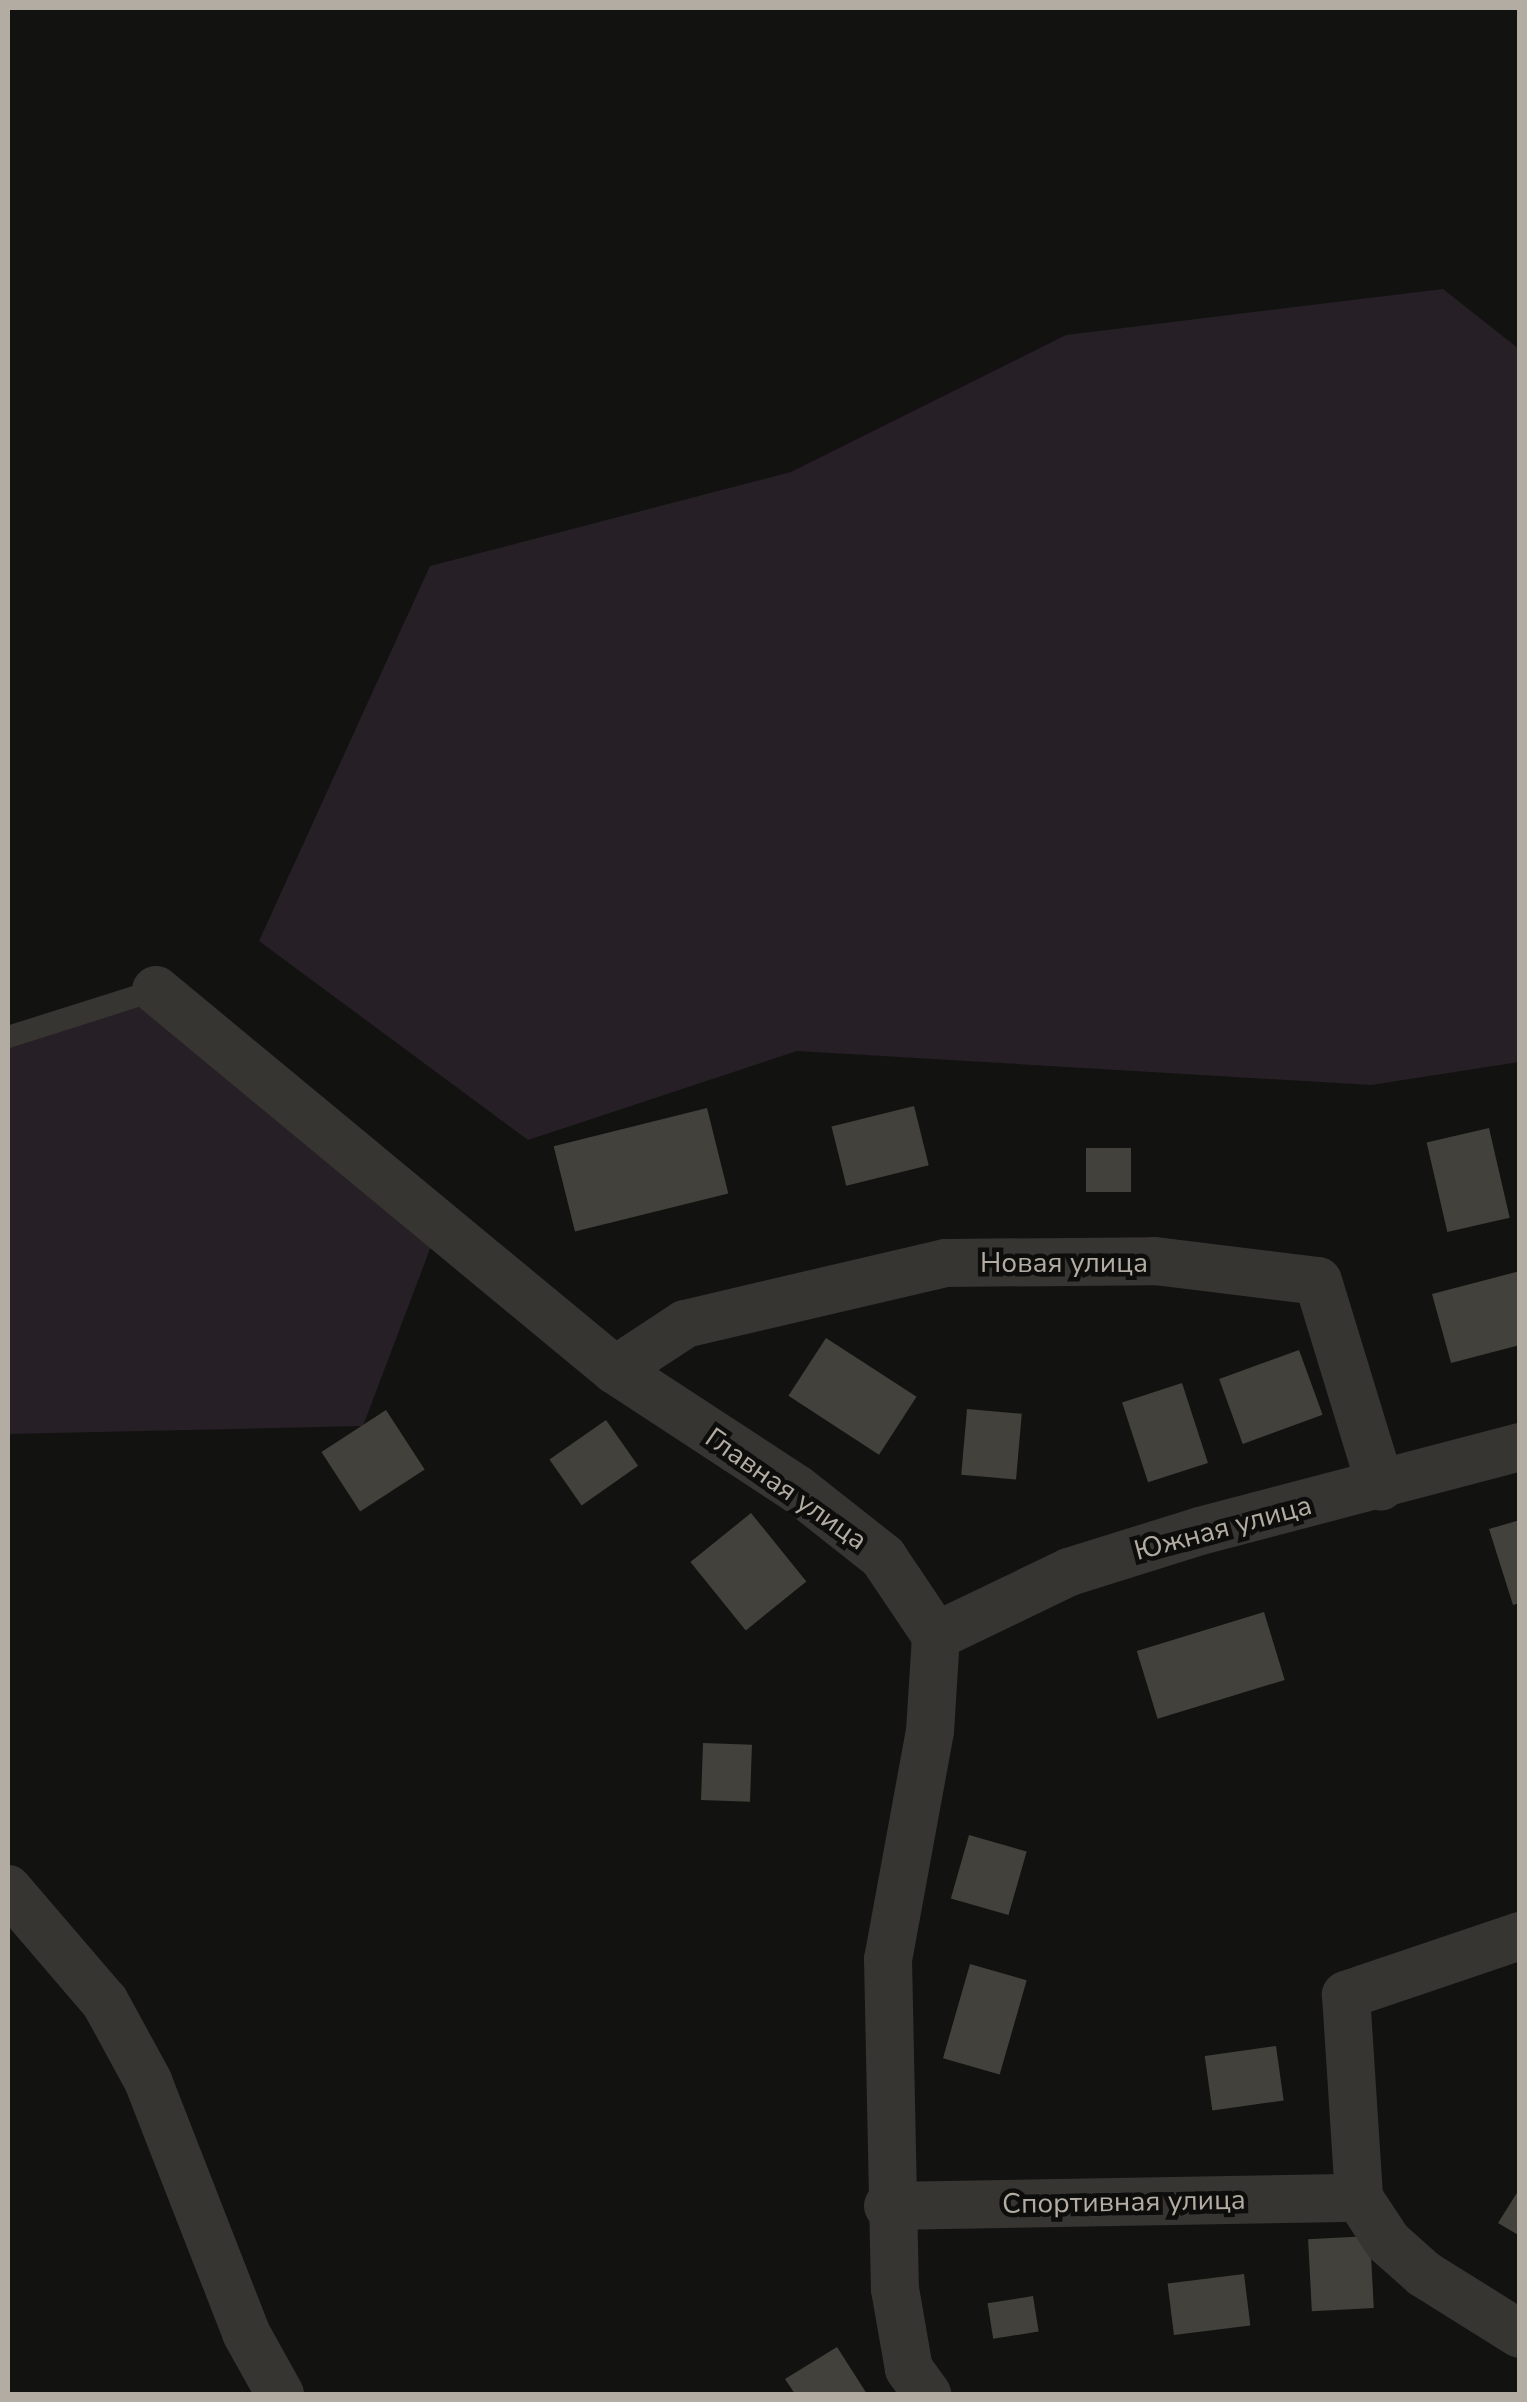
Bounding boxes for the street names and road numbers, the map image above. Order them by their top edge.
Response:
street label: Новая улица [980,1246,1148,1280]
street label: Главная улица [699,1421,873,1557]
street label: Южная улица [1131,1488,1315,1568]
street label: Спортивная улица [1002,2183,1246,2221]

